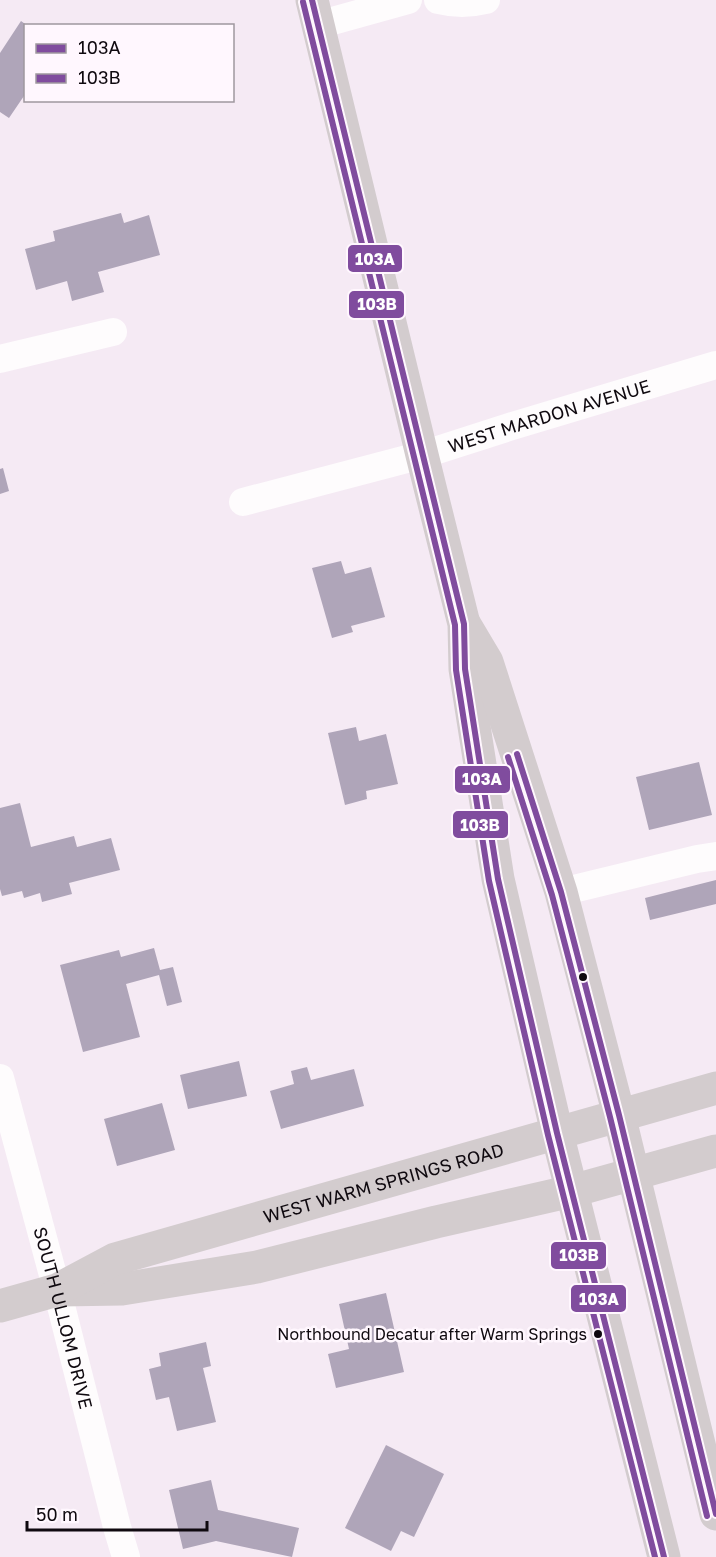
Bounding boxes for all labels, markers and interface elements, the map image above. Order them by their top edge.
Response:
legend [24,24,234,102]
text: 103A [78,36,120,58]
text: 103B [78,66,120,88]
line badge: 103A [347,244,403,273]
text: 103A [355,249,396,269]
line badge: 103B [348,290,405,319]
text: 103B [357,294,397,314]
street label: WEST MARDON AVENUE [445,374,653,457]
line badge: 103A [454,765,511,794]
text: 103A [462,769,503,789]
line badge: 103B [452,810,509,839]
text: 103B [460,815,500,835]
unlabelled marker [577,971,589,983]
street label: WEST WARM SPRINGS ROAD [260,1138,506,1227]
street label: SOUTH ULLOM DRIVE [29,1224,98,1411]
line badge: 103B [550,1241,607,1270]
text: 103B [559,1245,599,1265]
line badge: 103A [570,1284,627,1313]
text: 103A [579,1289,620,1309]
place label: Northbound Decatur after Warm Springs [277,1324,587,1344]
marker: Northbound Decatur after Warm Springs [592,1328,604,1340]
scale bar [27,1494,207,1532]
text: 50 m [36,1503,78,1525]

